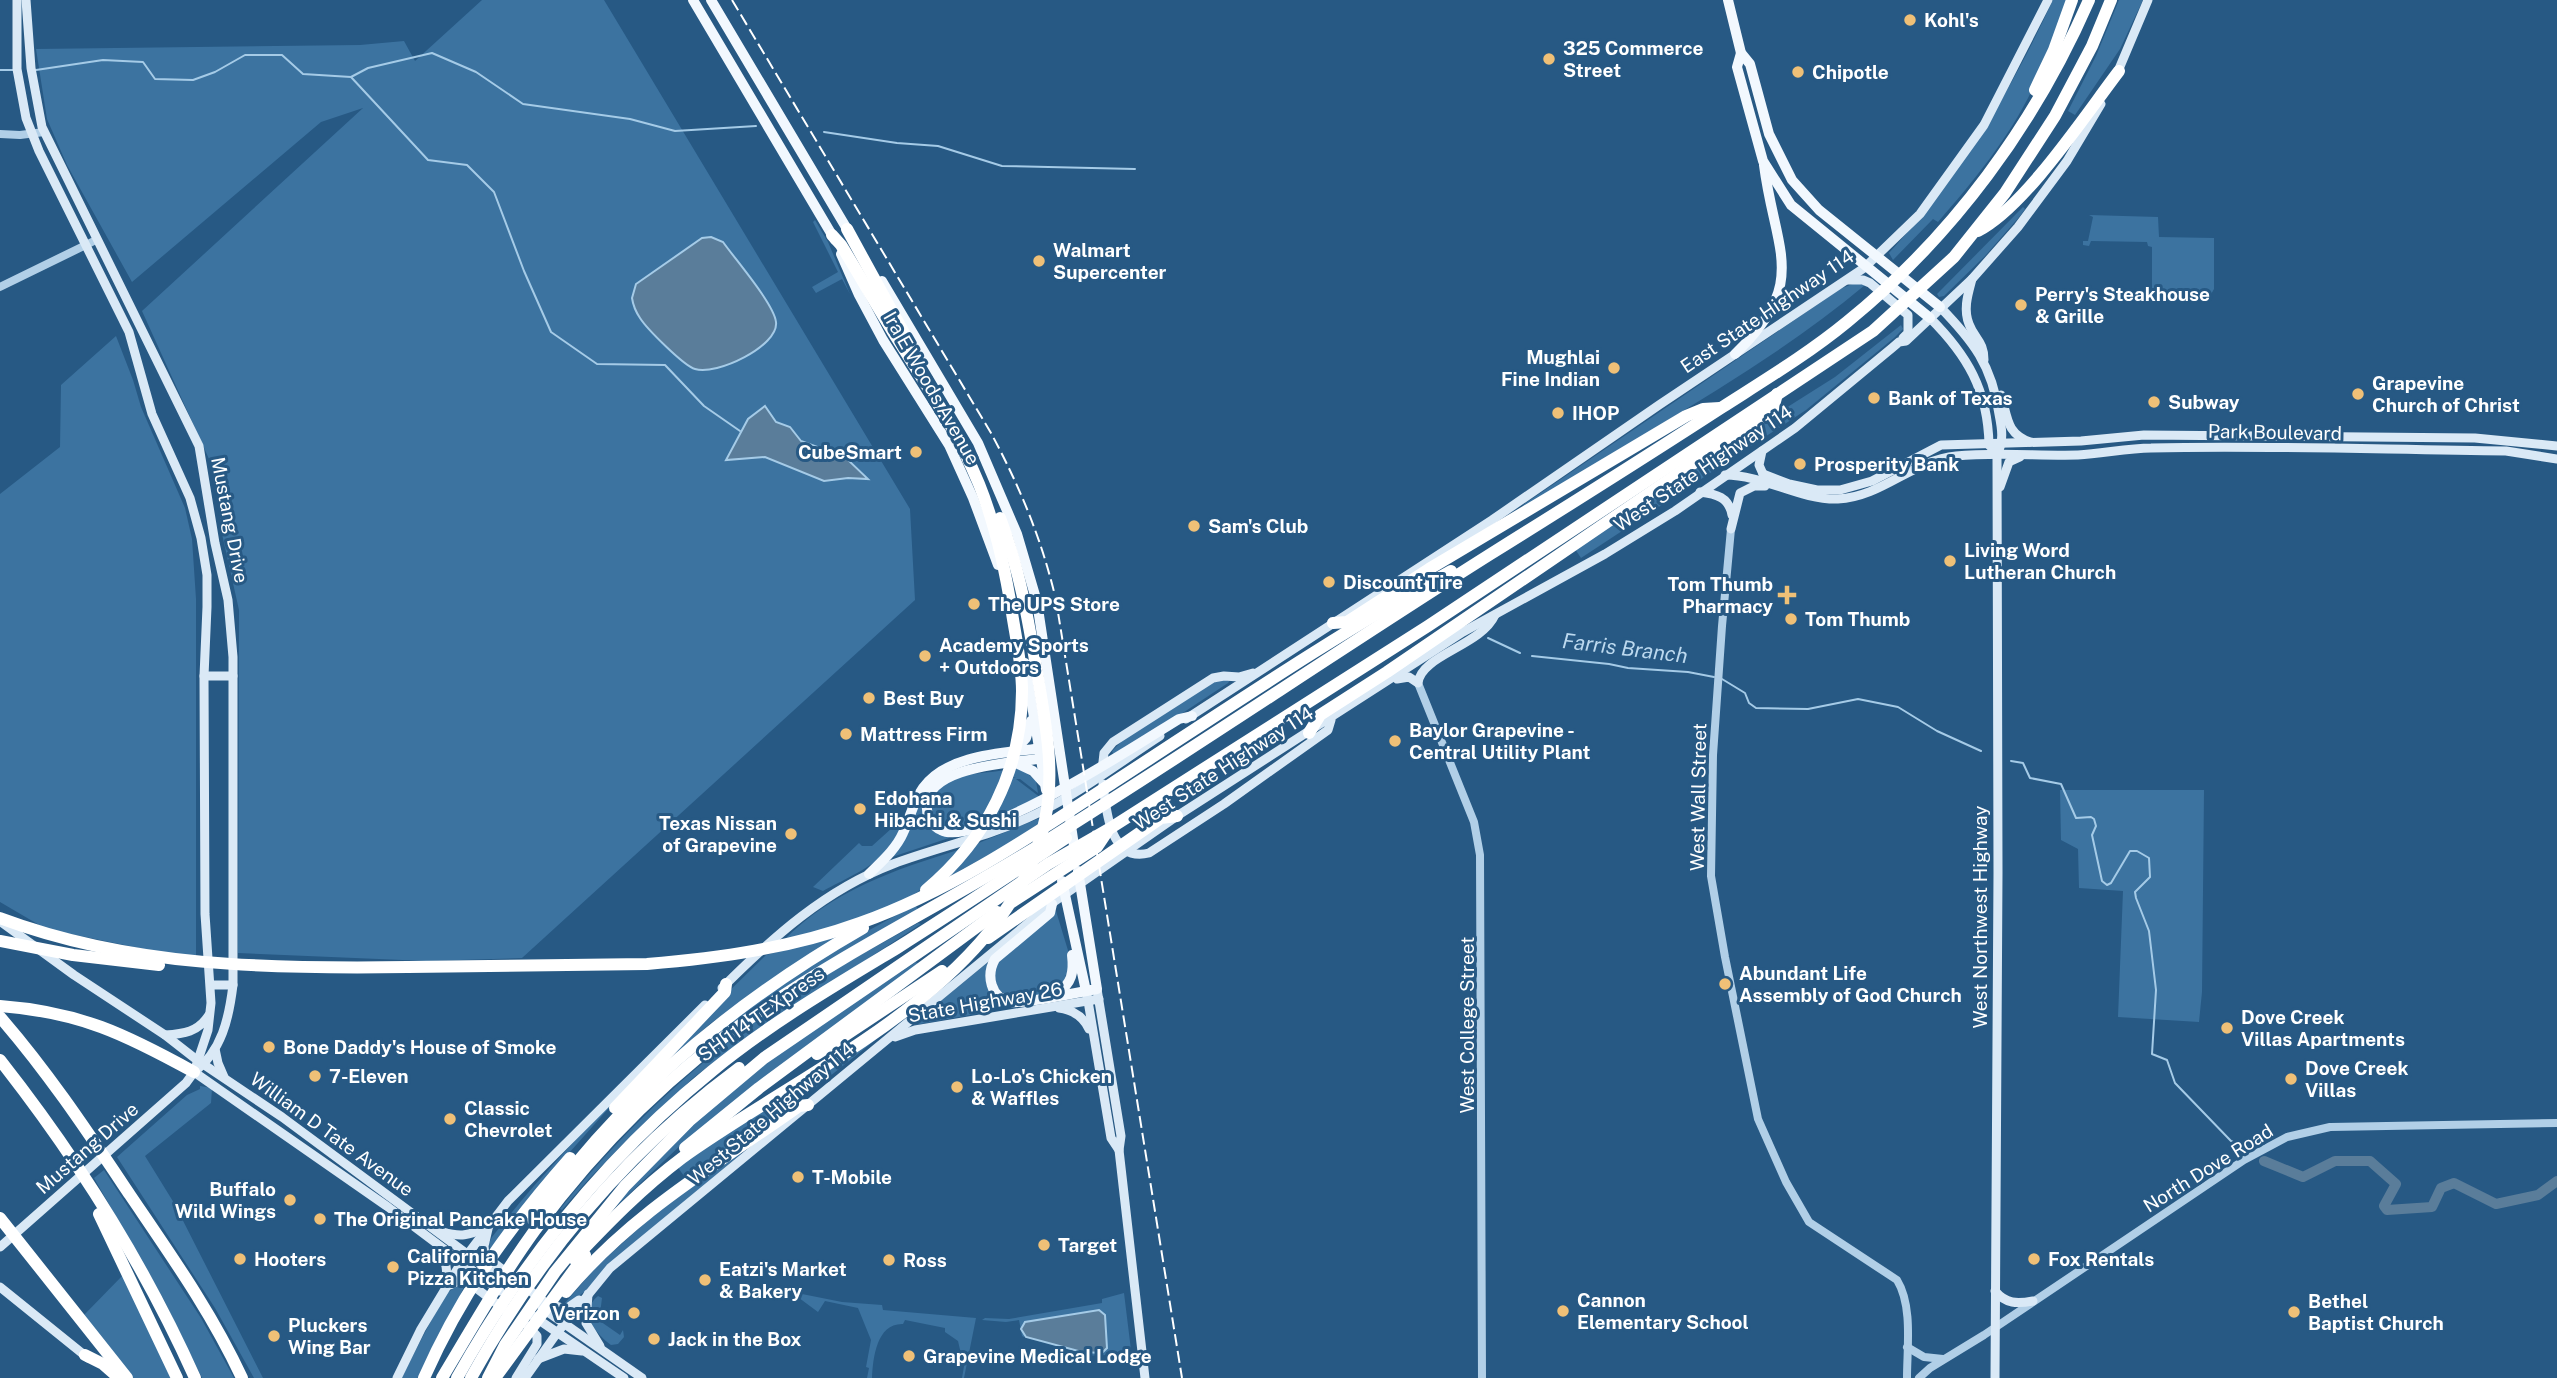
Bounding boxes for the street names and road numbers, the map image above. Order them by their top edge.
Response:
street label: East State Highway 114 [1676,245,1858,377]
street label: Ira E Woods Avenue [879,308,985,468]
street label: West State Highway 114 [1610,400,1796,536]
street label: Park Boulevard [2208,420,2342,444]
street label: Mustang Drive [207,455,253,585]
street label: West State Highway 114 [1129,702,1317,834]
street label: West Wall Street [1686,723,1710,871]
street label: West Northwest Highway [1969,806,1991,1028]
street label: West College Street [1456,937,1478,1113]
street label: SH 114 TEXpress [694,962,828,1066]
street label: State Highway 26 [906,978,1064,1026]
street label: West State Highway 114 [683,1037,859,1189]
street label: William D Tate Avenue [246,1067,418,1201]
street label: Mustang Drive [31,1098,143,1198]
street label: North Dove Road [2139,1119,2277,1217]

